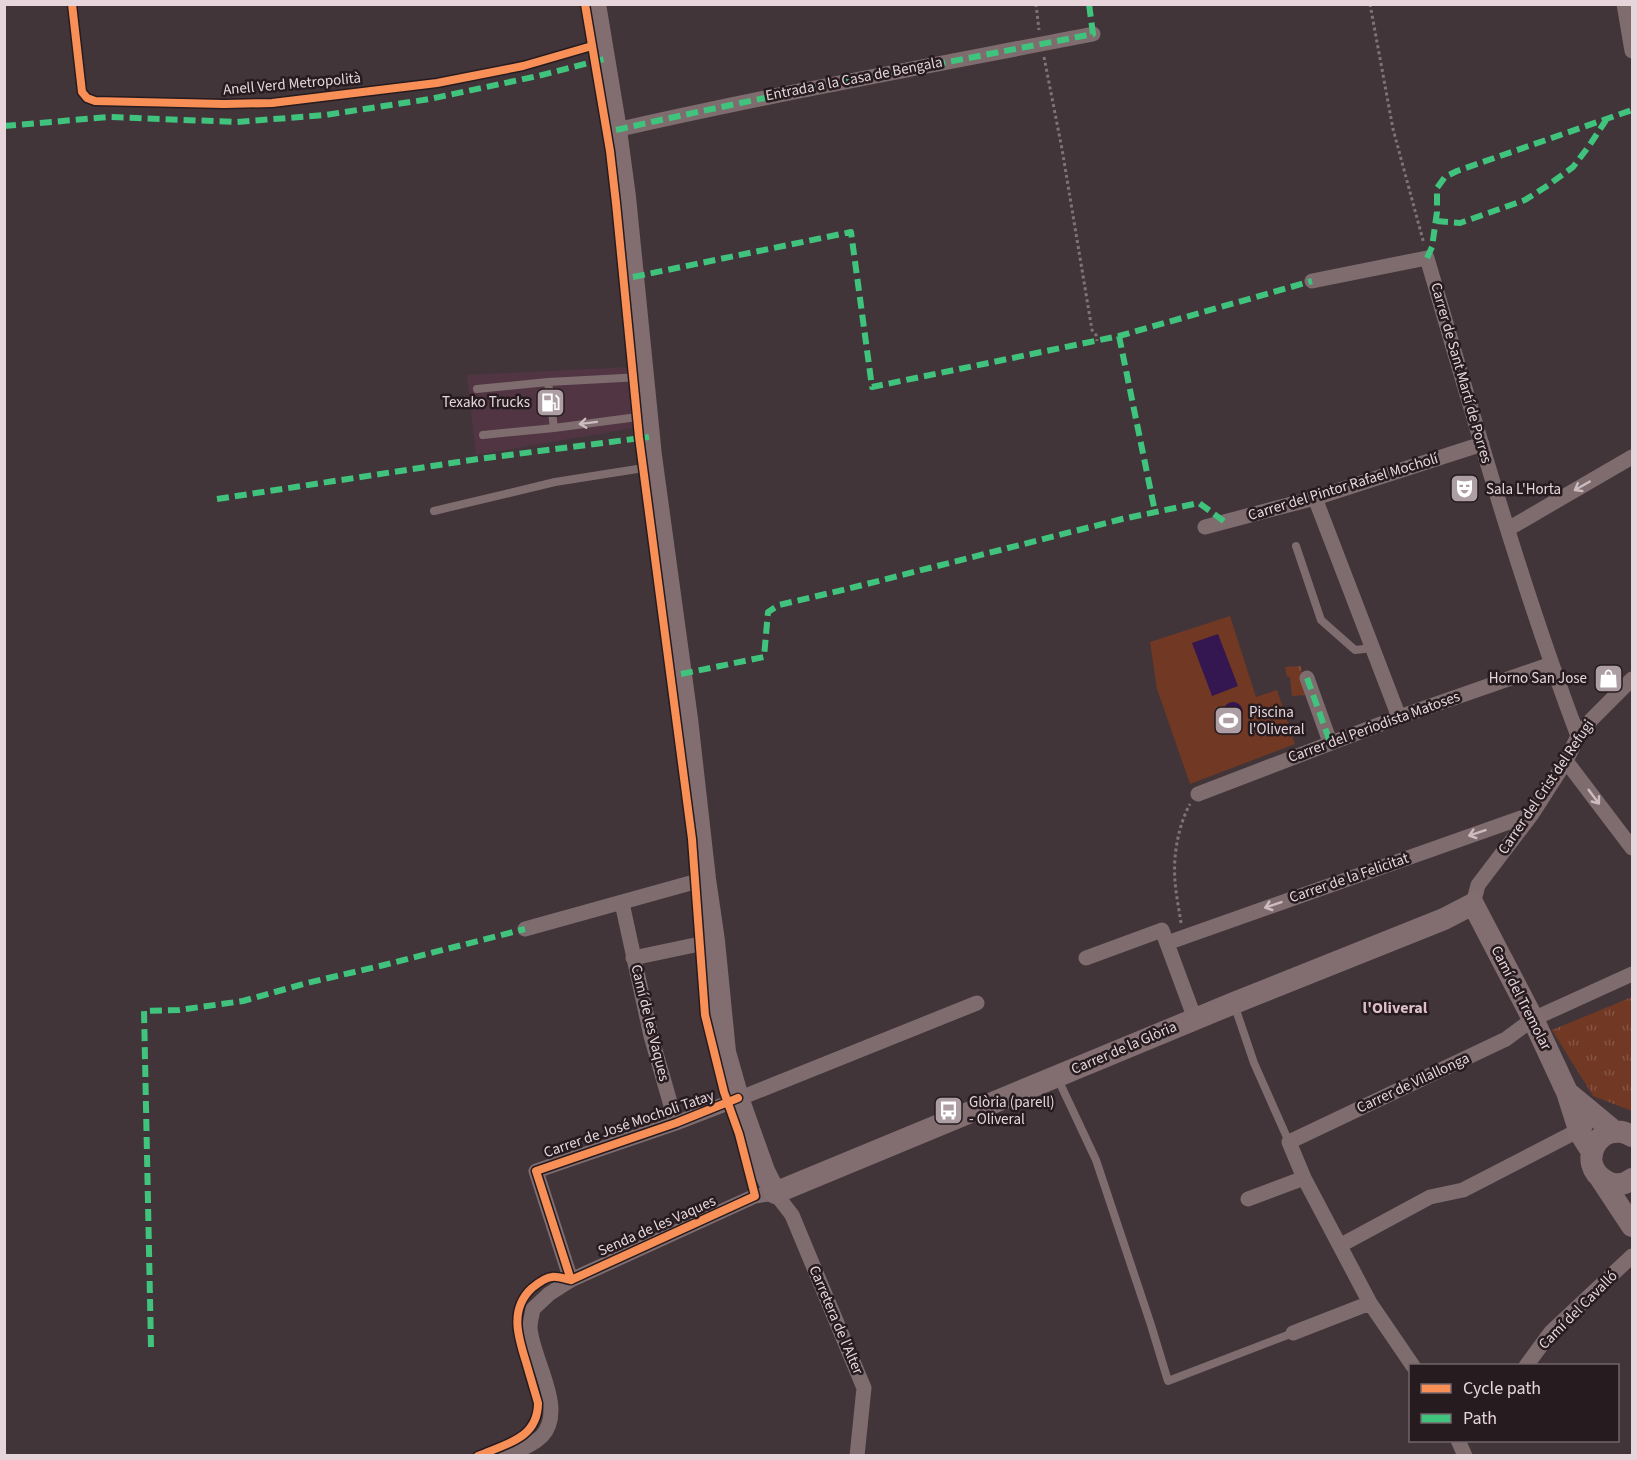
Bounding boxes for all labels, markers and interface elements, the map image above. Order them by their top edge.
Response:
street label: Entrada a la Casa de Bengala [764,52,944,106]
street label: Anell Verd Metropolità [222,68,362,100]
street label: Carrer de Sant Martí de Porres [1425,280,1497,466]
fuel station icon: Texako Trucks [535,386,567,418]
place label: Texako Trucks [442,392,530,413]
one-way arrow [579,418,599,429]
street label: Carrer del Pintor Rafael Mocholí [1245,448,1442,526]
theatre icon: Sala L'Horta [1449,473,1481,505]
place label: Sala L'Horta [1486,479,1561,500]
one-way arrow [1574,481,1591,493]
shop icon: Horno San Jose [1592,662,1624,694]
place label: Horno San Jose [1489,668,1587,689]
street label: Carrer del Periodista Matoses [1285,686,1463,768]
place label: Piscina l'Oliveral [1249,702,1305,740]
sports icon: Piscina l'Oliveral [1212,705,1244,737]
street label: Carrer del Crist del Refugi [1493,716,1599,858]
one-way arrow [1588,789,1600,805]
one-way arrow [1468,829,1487,840]
street label: Carrer de la Felicitat [1286,848,1412,908]
one-way arrow [1264,901,1283,912]
street label: Camí del Tremolar [1486,942,1557,1055]
street label: Camí de les Vaques [625,962,675,1084]
district label: l'Oliveral [1363,997,1428,1019]
street label: Carrer de la Glòria [1068,1016,1180,1080]
street label: Carrer de Vilallonga [1353,1048,1473,1118]
street label: Carrer de José Mocholi Tatay [541,1085,717,1163]
place label: Glòria (parell) - Oliveral [969,1092,1055,1130]
bus stop icon: Glòria (parell) - Oliveral [932,1095,964,1127]
street label: Senda de les Vaques [595,1191,719,1261]
street label: Carretera de l'Alter [804,1262,869,1378]
street label: Camí del Cavalló [1534,1266,1622,1354]
legend [1409,1364,1619,1442]
text: Cycle path [1463,1376,1541,1401]
text: Path [1463,1406,1497,1431]

